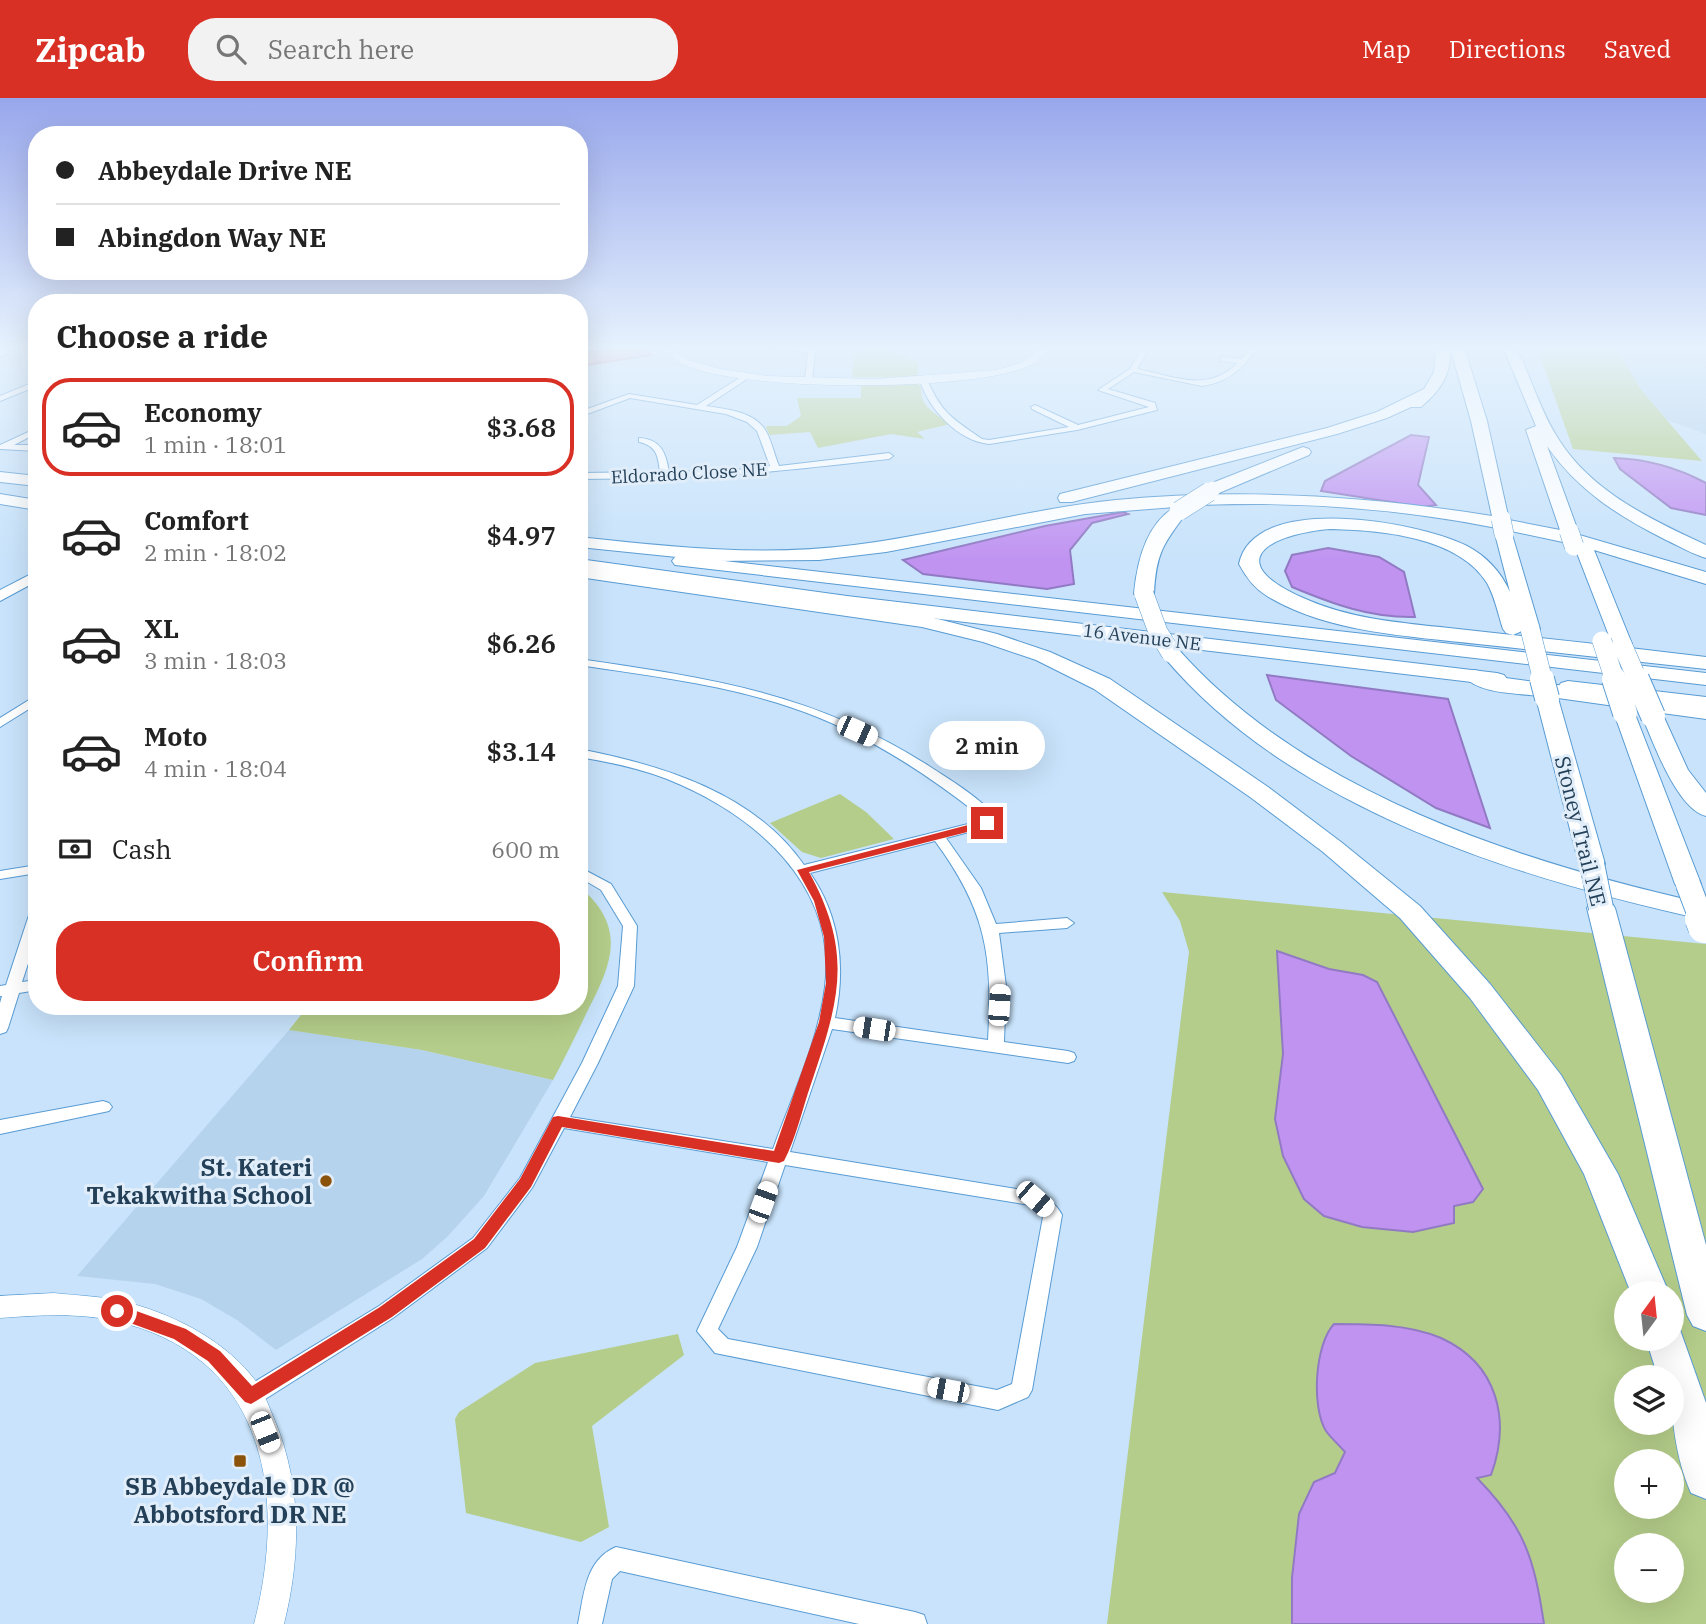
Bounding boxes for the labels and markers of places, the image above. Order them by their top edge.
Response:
place label: St. Kateri Tekakwitha School [87,1151,312,1211]
marker: St. Kateri Tekakwitha School [318,1173,334,1189]
marker: SB Abbeydale DR @ Abbotsford DR NE [232,1453,248,1469]
place label: SB Abbeydale DR @ Abbotsford DR NE [125,1470,355,1530]

